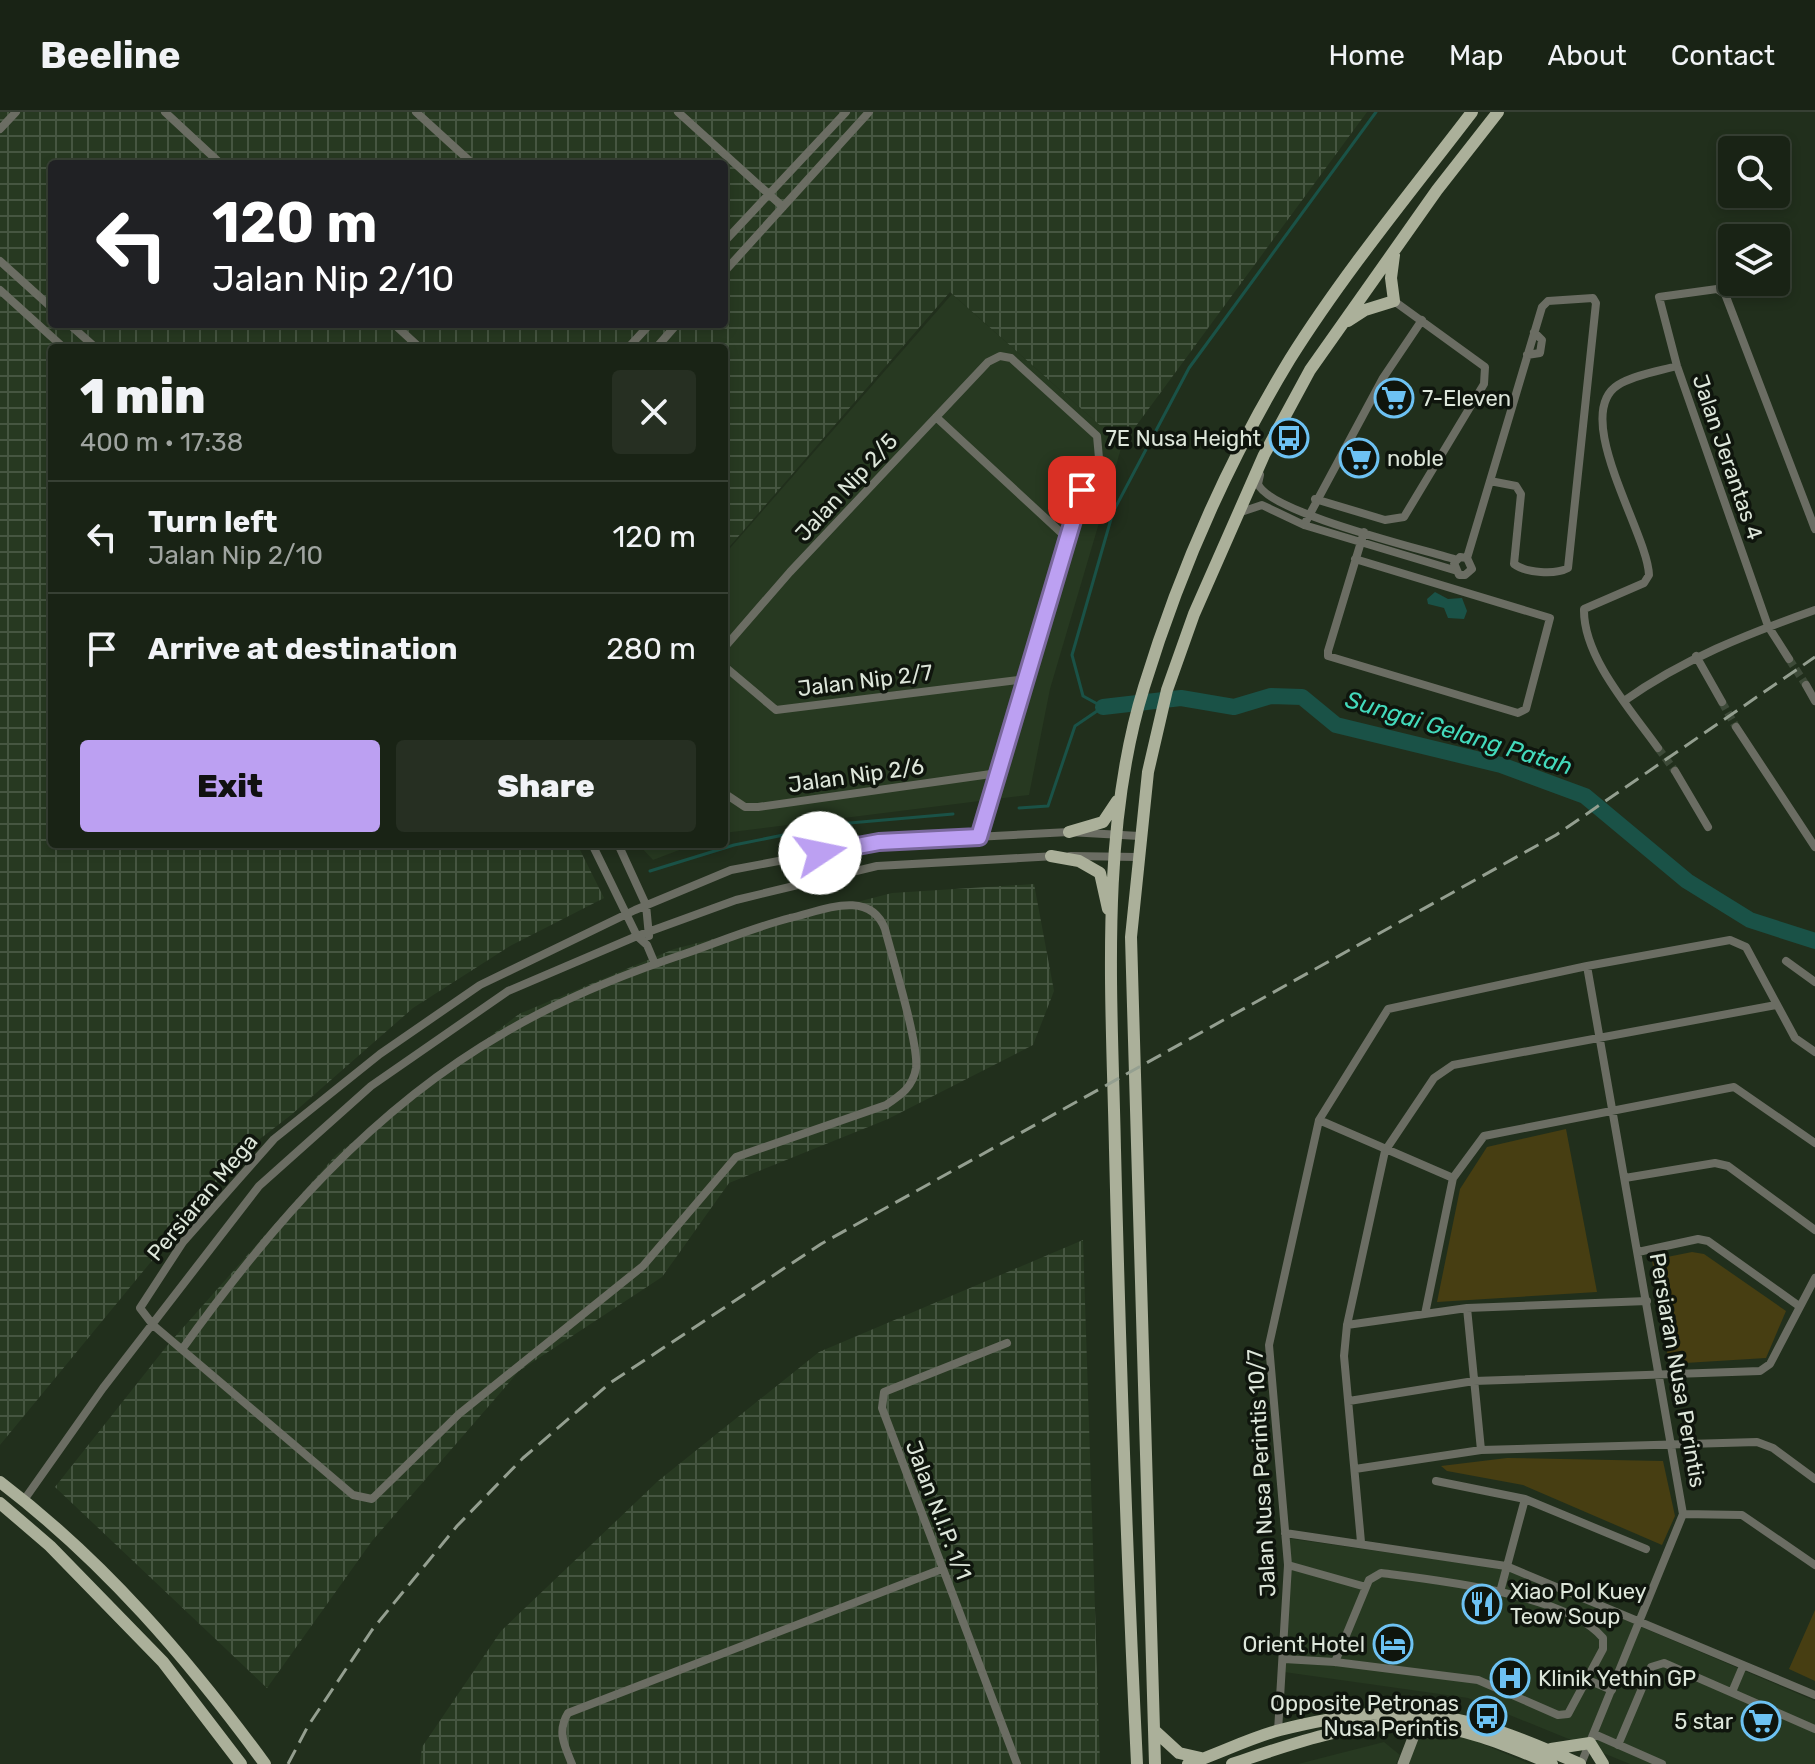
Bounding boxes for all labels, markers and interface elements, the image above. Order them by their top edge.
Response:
text: Beeline [40,32,181,78]
text: Home [1328,39,1405,72]
text: Map [1449,39,1503,72]
text: About [1547,39,1627,72]
text: Contact [1671,39,1775,72]
map controls [1718,136,1790,296]
button: search [1718,136,1790,208]
text: 120 m [212,190,378,256]
icon: left [80,192,184,296]
button: layers [1718,224,1790,296]
text: Jalan Nip 2/10 [212,257,454,300]
text: 1 min [80,368,206,425]
button: close [612,370,696,454]
street label: Jalan Jerantas 4 [1687,371,1768,543]
supermarket icon: 7-Eleven [1373,377,1415,419]
place label: 7-Eleven [1422,385,1511,412]
bus stop icon: 7E Nusa Height [1268,417,1310,459]
place label: 7E Nusa Height [1105,425,1261,452]
text: 400 m · 17:38 [80,427,243,458]
street label: Jalan Nip 2/5 [789,428,903,547]
supermarket icon: noble [1338,437,1380,479]
place label: noble [1387,445,1444,472]
pin [1048,456,1116,524]
icon: arrive [1060,468,1104,512]
text: Turn left [148,504,278,540]
icon: left [80,515,124,559]
text: 120 m [612,519,696,555]
text: Jalan Nip 2/10 [148,540,323,571]
icon: arrive [80,627,124,671]
text: Arrive at destination [148,631,458,667]
text: 280 m [606,631,696,667]
street label: Jalan Nip 2/7 [796,659,934,702]
water label: Sungai Gelang Patah [1342,685,1576,781]
button: Exit [80,740,380,832]
button: Share [396,740,696,832]
street label: Jalan Nip 2/6 [786,753,926,798]
position arrow [778,811,862,895]
street label: Persiaran Mega [141,1128,263,1266]
street label: Persiaran Nusa Perintis [1644,1251,1711,1490]
street label: Jalan Nusa Perintis 10/7 [1242,1348,1281,1598]
street label: Jalan N.I.P. 1/1 [900,1437,977,1584]
place label: Xiao Pol Kuey Teow Soup [1510,1578,1647,1630]
restaurant icon: Xiao Pol Kuey Teow Soup [1461,1583,1503,1625]
hotel icon: Orient Hotel [1372,1623,1414,1665]
place label: Orient Hotel [1242,1631,1365,1658]
hospital icon: Klinik Yethin GP [1489,1657,1531,1699]
place label: Klinik Yethin GP [1538,1665,1696,1692]
place label: Opposite Petronas Nusa Perintis [1270,1690,1459,1742]
bus stop icon: Opposite Petronas Nusa Perintis [1466,1695,1508,1737]
supermarket icon: 5 star [1740,1700,1782,1742]
place label: 5 star [1674,1708,1734,1735]

